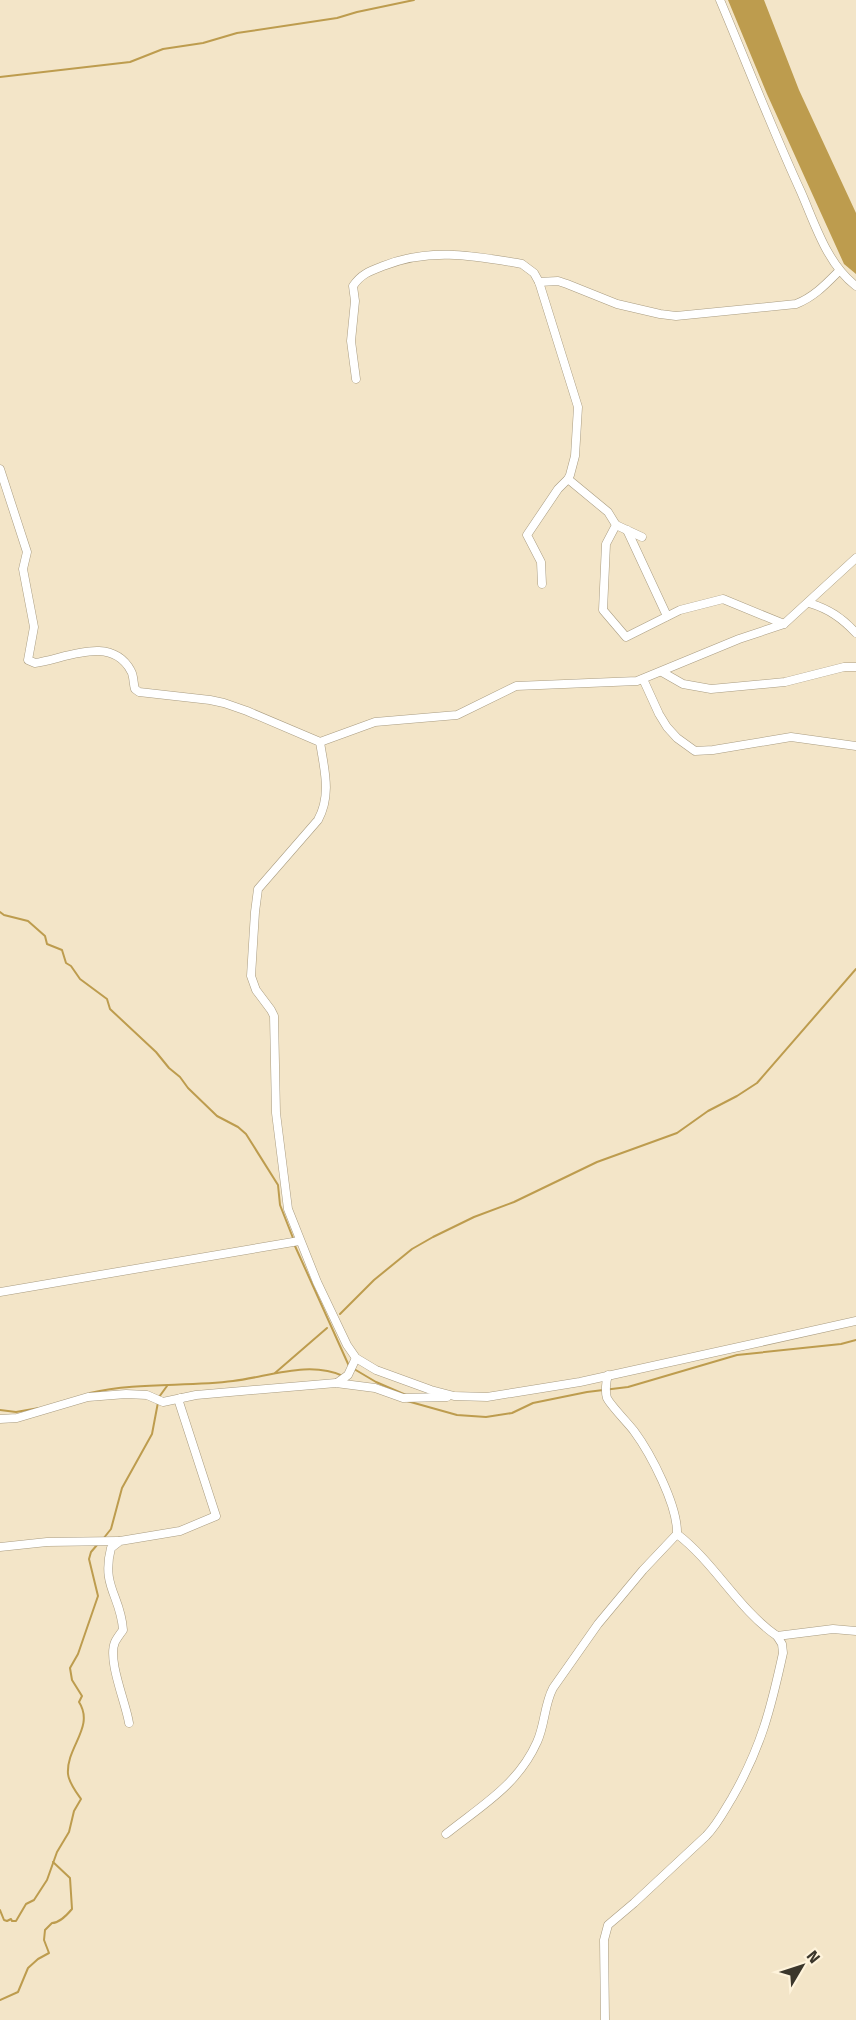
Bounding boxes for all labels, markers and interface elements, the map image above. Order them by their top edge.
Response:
north arrow [772,1936,832,1996]
text: N [803,1947,824,1967]

